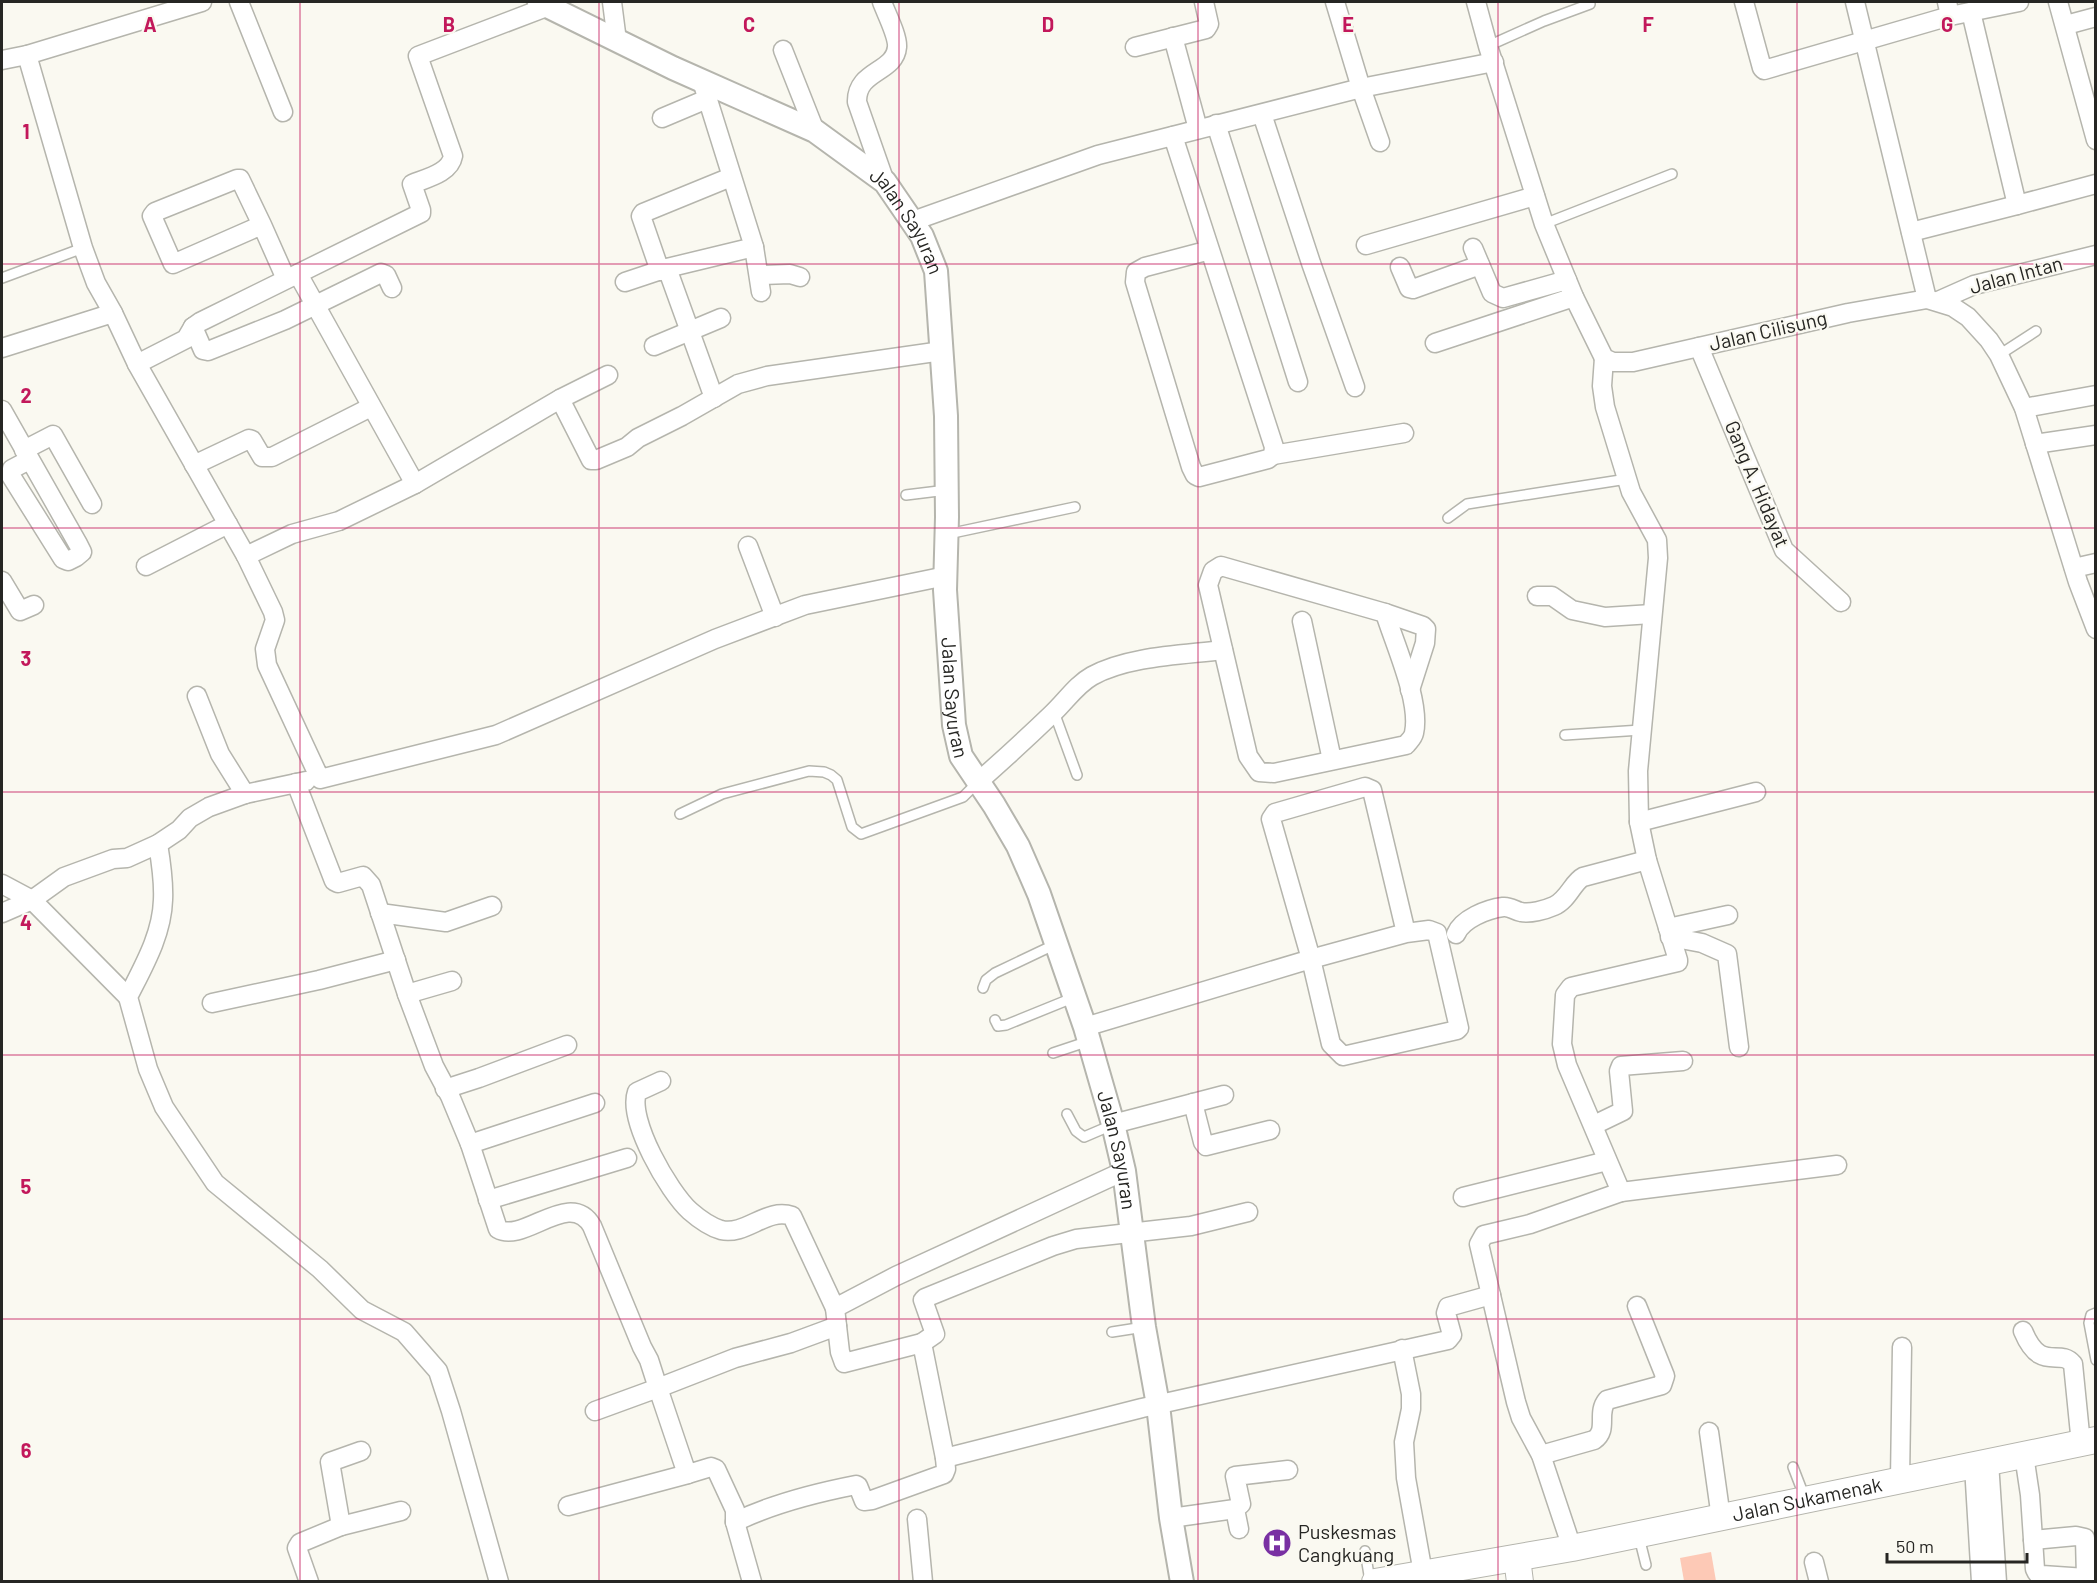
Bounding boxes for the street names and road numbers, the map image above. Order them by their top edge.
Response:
street label: Jalan Sayuran [866,162,949,277]
street label: Jalan Intan [1966,250,2065,298]
street label: Jalan Cilisung [1707,305,1829,355]
street label: Gang A. Hidayat [1720,417,1795,550]
street label: Jalan Sayuran [937,636,974,760]
street label: Jalan Sayuran [1093,1087,1142,1211]
street label: Jalan Sukamenak [1730,1471,1884,1526]

